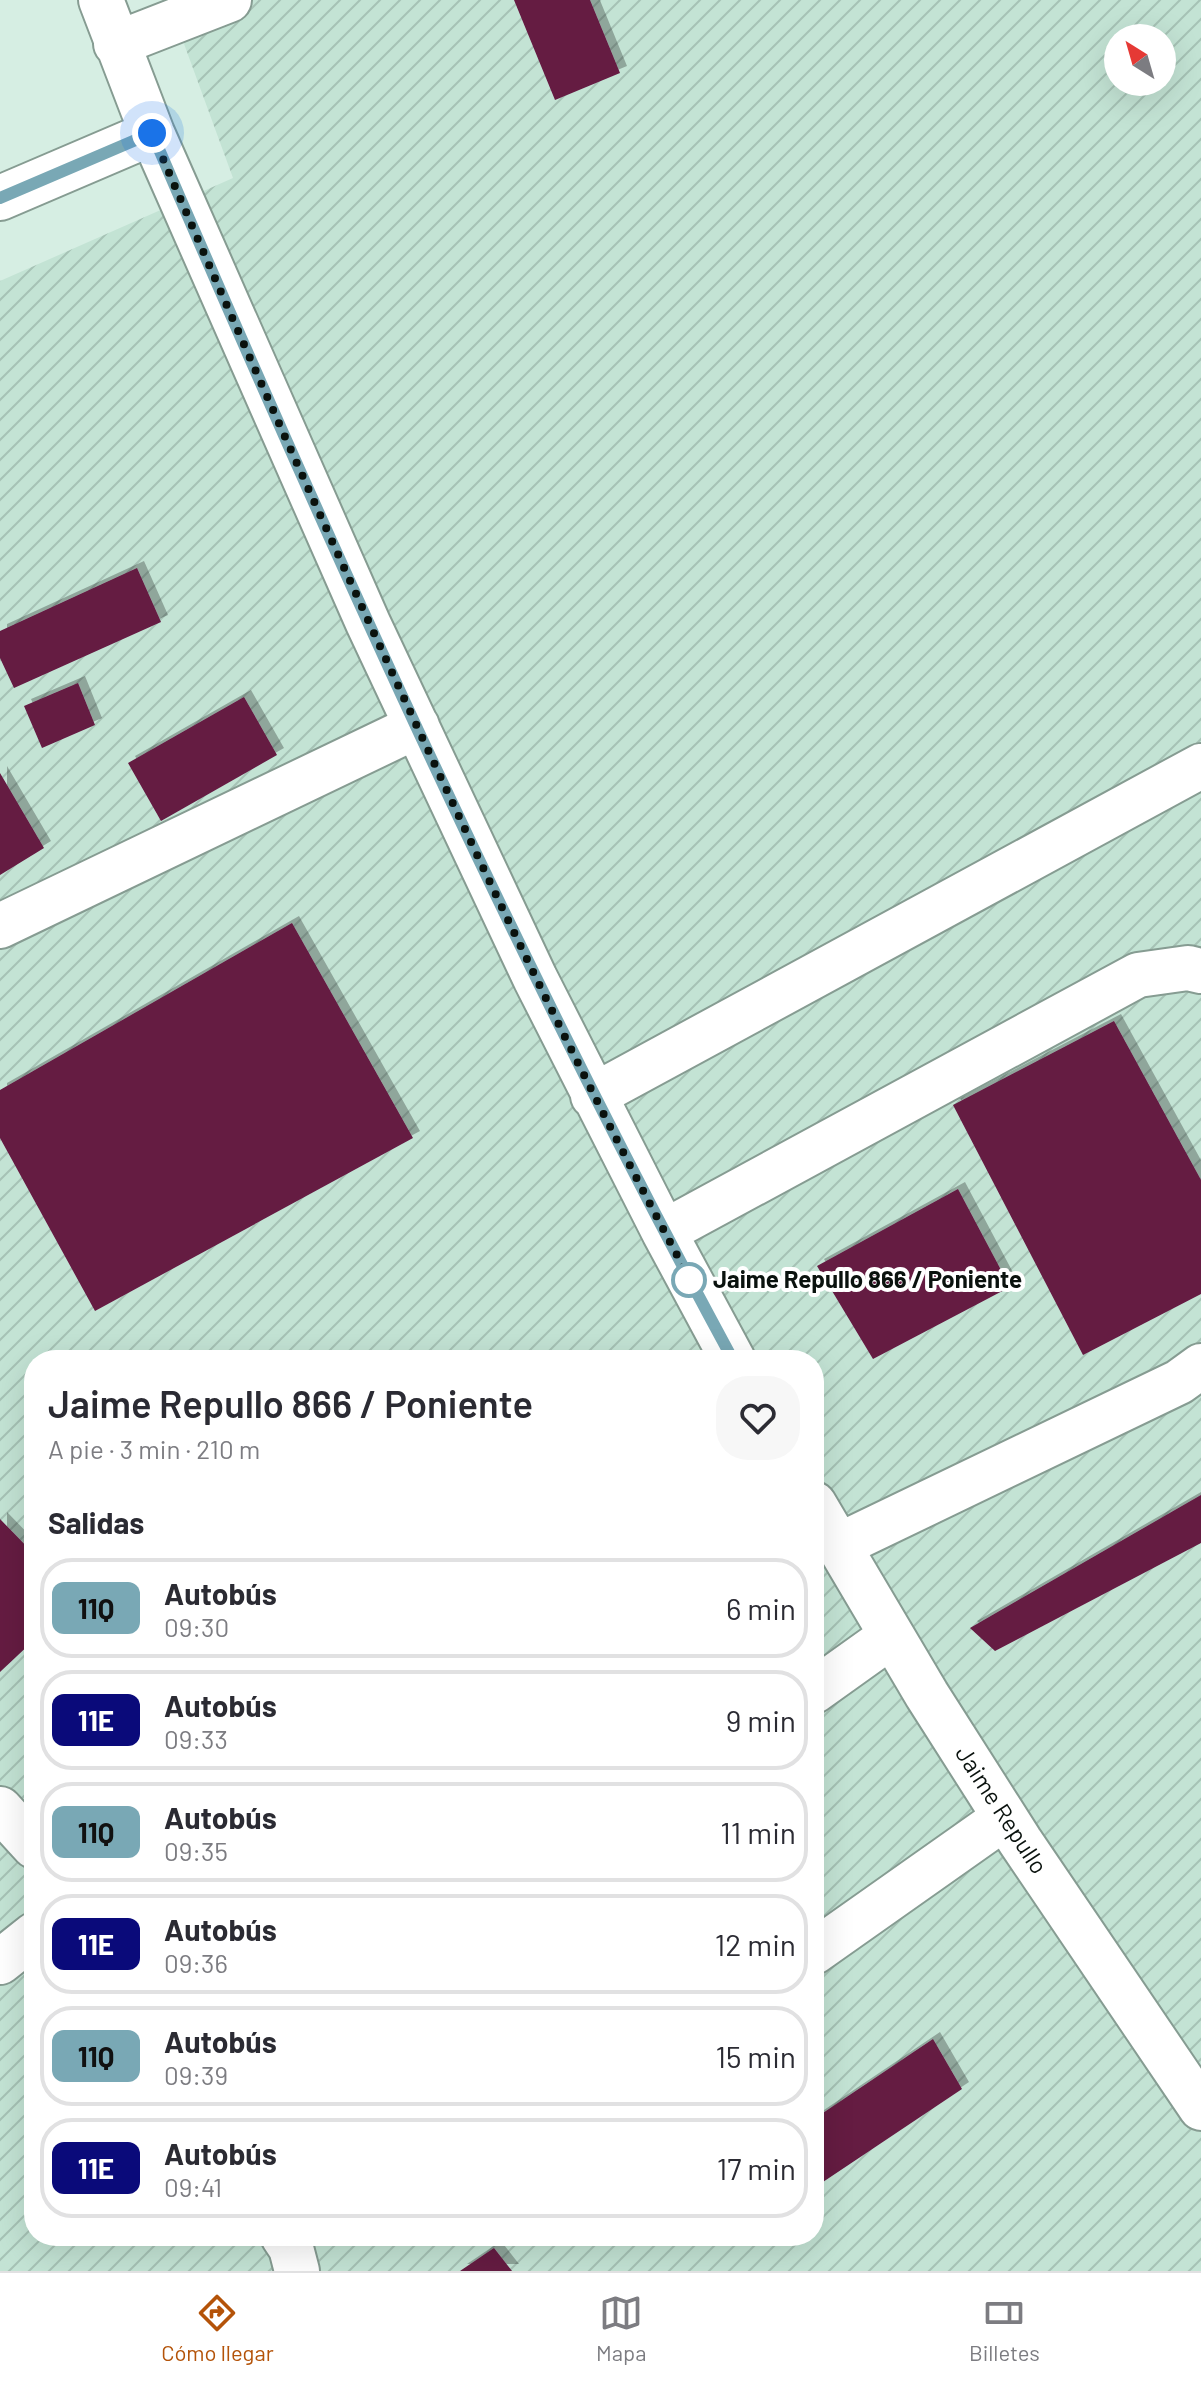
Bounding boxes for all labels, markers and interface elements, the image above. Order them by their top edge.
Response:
north arrow [1104,24,1176,96]
map controls [1104,24,1176,96]
your location [132,113,172,153]
marker: Jaime Repullo 866 / Poniente [672,1263,706,1297]
place label: Jaime Repullo 866 / Poniente [713,1264,1022,1293]
button: heart [716,1376,800,1460]
text: Jaime Repullo 866 / Poniente [48,1380,533,1426]
text: A pie · 3 min · 210 m [48,1433,260,1464]
text: Salidas [48,1504,144,1540]
text: Autobús [164,1575,277,1611]
text: 6 min [726,1590,796,1626]
text: 11Q [78,1591,114,1625]
text: 09:30 [164,1611,229,1642]
text: Autobús [164,1687,277,1723]
text: 9 min [726,1702,796,1738]
text: 11E [78,1703,114,1737]
text: 09:33 [164,1723,228,1754]
street label: Jaime Repullo [950,1740,1054,1879]
text: Autobús [164,1799,277,1835]
text: 11 min [720,1814,796,1850]
text: 11Q [78,1815,114,1849]
text: 09:35 [164,1835,228,1866]
text: Autobús [164,1911,277,1947]
text: 12 min [715,1926,796,1962]
text: 11E [78,1927,114,1961]
text: 09:36 [164,1947,228,1978]
text: Autobús [164,2023,277,2059]
text: 15 min [715,2038,796,2074]
text: 11Q [78,2039,114,2073]
text: 09:39 [164,2059,228,2090]
text: Autobús [164,2135,277,2171]
text: 17 min [717,2150,796,2186]
text: 11E [78,2151,114,2185]
text: 09:41 [164,2171,222,2202]
tab: Cómo llegar [161,2291,274,2365]
tab: Mapa [596,2291,646,2365]
tab: Billetes [969,2291,1040,2365]

